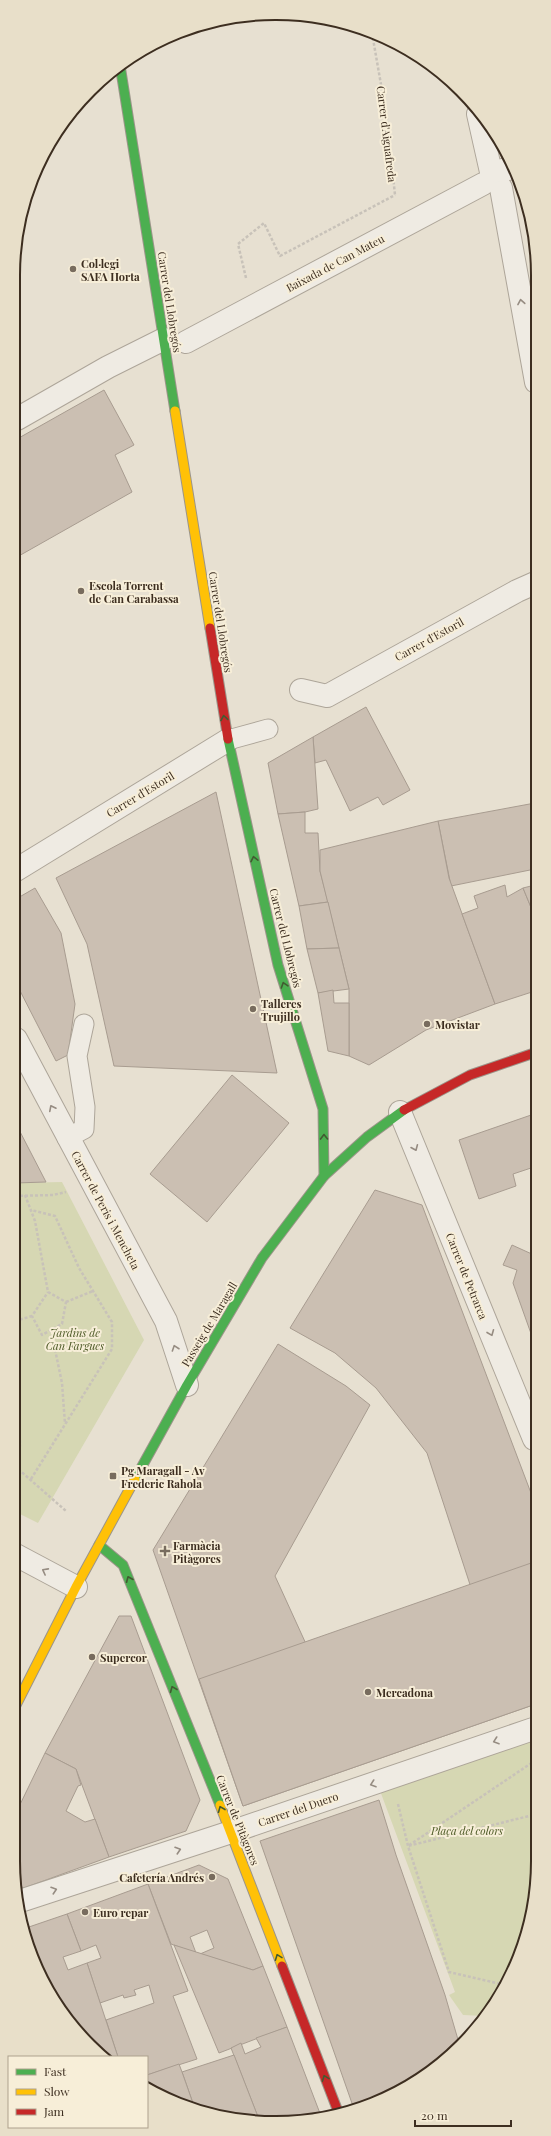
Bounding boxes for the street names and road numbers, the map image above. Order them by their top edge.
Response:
street label: Carrer d'Aiguafreda [374,85,400,184]
street label: Baixada de Can Mateu [283,230,387,295]
street label: Carrer del Llobregós [155,250,185,354]
street label: Carrer del Llobregós [206,570,236,674]
street label: Carrer d'Estoril [392,614,466,664]
street label: Carrer d'Estoril [103,768,177,820]
street label: Carrer del Llobregós [266,887,306,989]
street label: Carrer de Peris i Mencheta [68,1148,144,1272]
street label: Carrer de Petrarca [443,1231,491,1322]
street label: Passeig de Maragall [178,1279,240,1369]
street label: Carrer de Pitàgores [213,1773,263,1867]
street label: Carrer del Duero [256,1788,340,1830]

